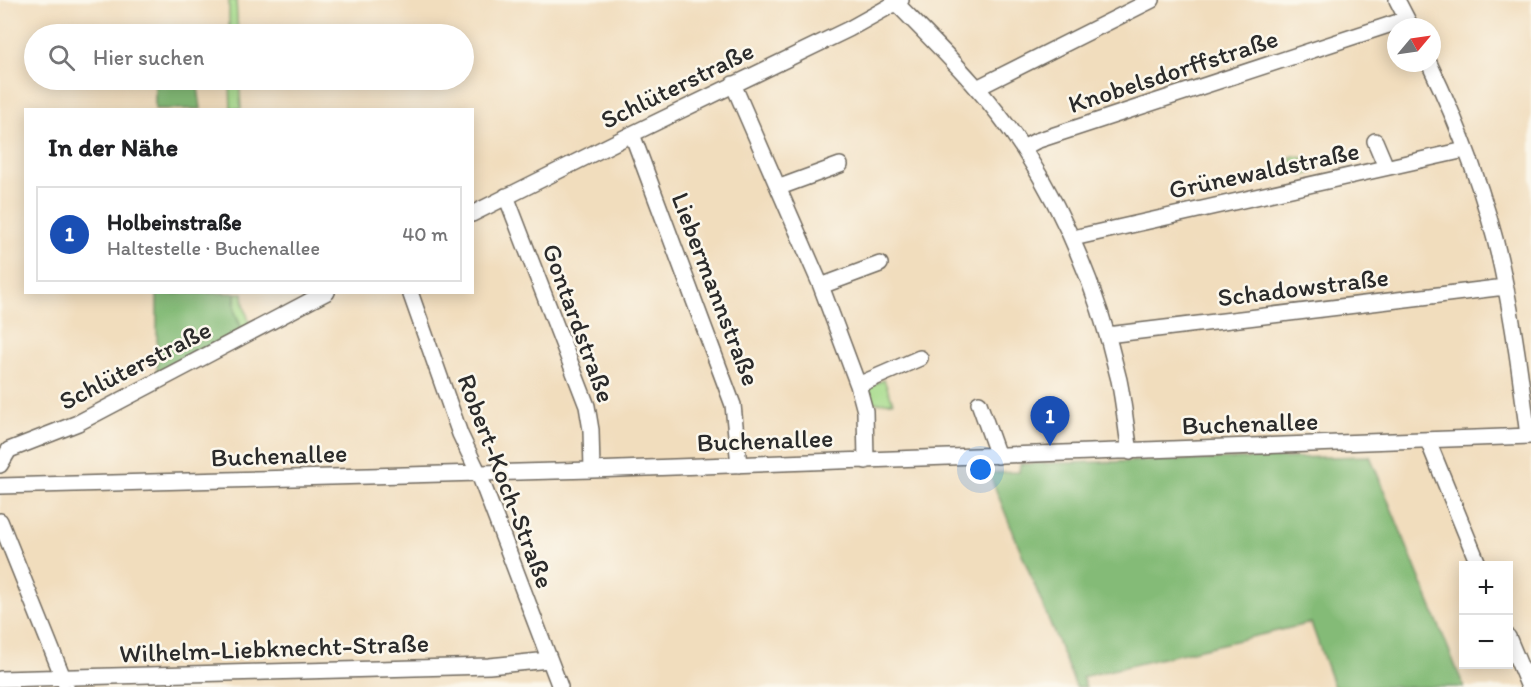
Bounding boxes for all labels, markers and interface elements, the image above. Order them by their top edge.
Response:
north arrow [1387,18,1441,72]
street label: Knobelsdorffstraße [1064,22,1282,120]
search box [24,24,474,90]
street label: Schlüterstraße [595,34,759,136]
icon: search [45,41,78,74]
text: Hier suchen [93,44,204,71]
text: In der Nähe [48,131,178,163]
street label: Grünewaldstraße [1166,134,1362,206]
street label: Liebermannstraße [664,188,768,390]
text: Holbeinstraße [107,209,242,236]
text: 1 [65,222,74,246]
text: 40 m [402,222,448,246]
text: Haltestelle · Buchenallee [107,236,320,260]
street label: Gontardstraße [535,239,623,407]
street label: Schadowstraße [1216,261,1390,313]
street label: Schlüterstraße [54,313,216,417]
street label: Robert-Koch-Straße [450,369,562,593]
pin: 1 [1030,396,1070,446]
street label: Buchenallee [1181,405,1319,441]
street label: Buchenallee [696,422,834,458]
street label: Buchenallee [210,437,348,473]
your location [966,455,995,484]
map controls [1459,561,1513,669]
button: + [1459,561,1513,615]
button: − [1459,615,1513,669]
street label: Wilhelm-Liebknecht-Straße [119,627,429,669]

